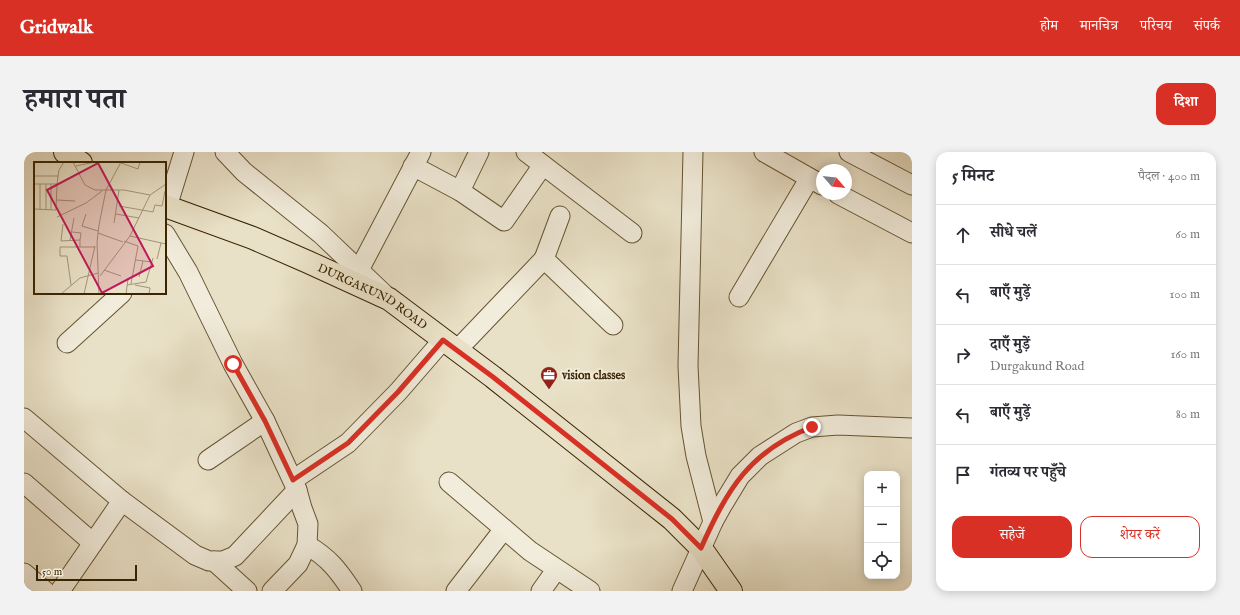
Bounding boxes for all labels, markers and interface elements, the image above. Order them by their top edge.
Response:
text: Gridwalk [20,16,93,40]
text: होम [1040,17,1058,35]
text: मानचित्र [1080,17,1118,35]
text: परिचय [1140,17,1172,35]
text: संपर्क [1194,17,1220,35]
text: हमारा पता [24,83,125,118]
button: दिशा [1156,83,1216,125]
inset map [34,162,166,294]
north arrow [816,164,852,200]
text: 5 मिनट [952,166,994,187]
text: पैदल · 400 m [1138,168,1200,185]
text: सीधे चलें [990,223,1037,242]
icon: ahead [952,224,974,246]
text: 60 m [1175,226,1200,243]
street label: DURGAKUND ROAD [315,260,430,333]
text: बाएँ मुड़ें [990,283,1030,302]
icon: left [952,284,974,306]
text: 100 m [1170,286,1200,303]
text: दाएँ मुड़ें [990,335,1030,354]
icon: right [952,344,974,366]
text: 160 m [1170,346,1200,363]
route start [224,355,242,373]
text: Durgakund Road [990,358,1084,375]
office icon: vision classes [539,365,559,390]
place label: vision classes [561,368,626,383]
text: बाएँ मुड़ें [990,403,1030,422]
icon: left [952,404,974,426]
text: 80 m [1176,406,1200,423]
route end [803,418,821,436]
text: गंतव्य पर पहुँचे [990,463,1066,482]
icon: arrive [952,464,974,486]
map controls [864,471,900,579]
button: + [864,471,900,507]
button: − [864,507,900,543]
button: सहेजें [952,516,1072,558]
button: शेयर करें [1080,516,1200,558]
button: locate [864,543,900,579]
scale bar [36,563,137,582]
text: 50 m [42,565,62,579]

